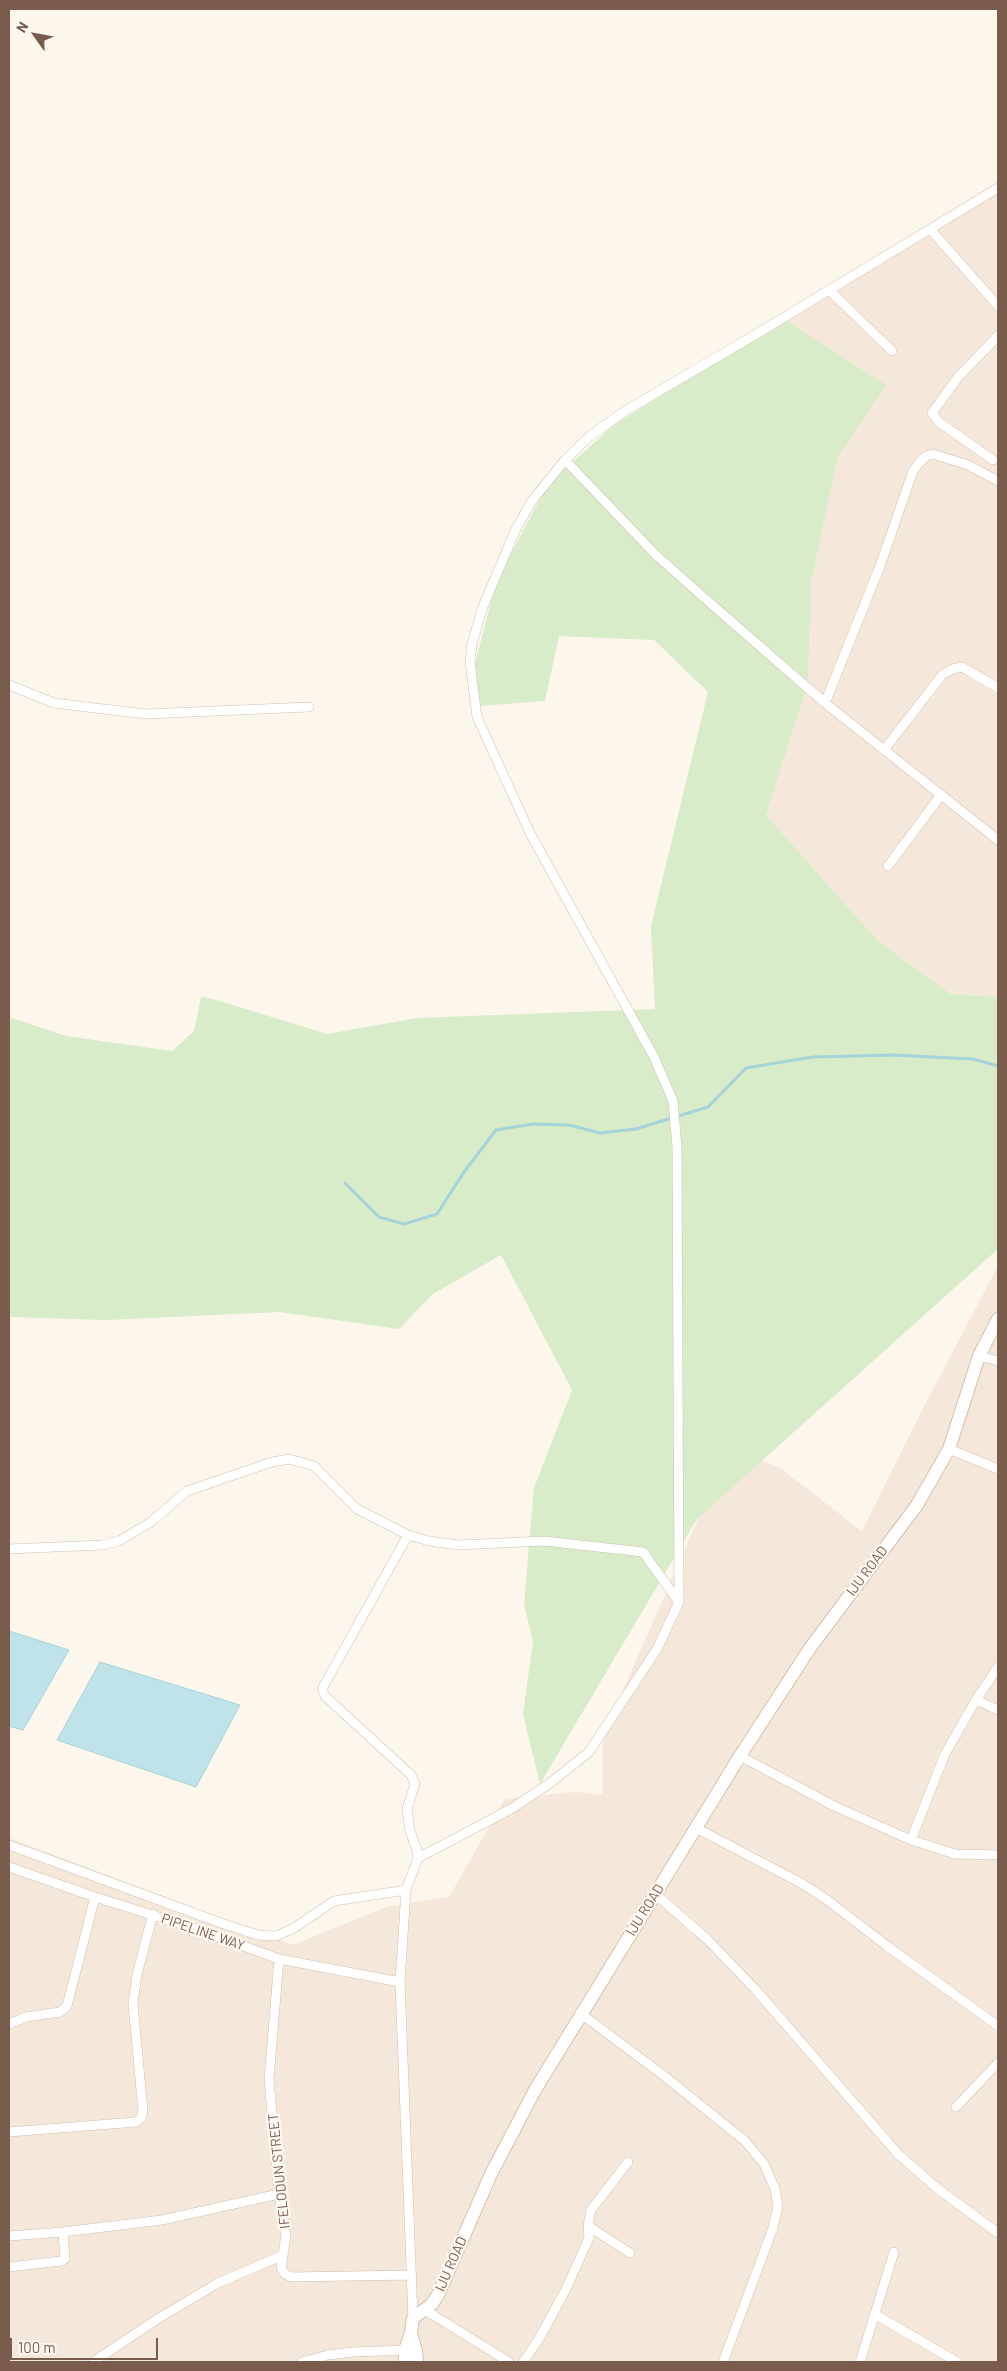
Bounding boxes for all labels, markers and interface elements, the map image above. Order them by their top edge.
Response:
north arrow [10,10,60,60]
text: N [12,18,32,35]
street label: IJU ROAD [843,1543,891,1599]
street label: IJU ROAD [623,1881,667,1939]
street label: PIPELINE WAY [159,1910,247,1954]
street label: IFELODUN STREET [265,2112,293,2230]
street label: IJU ROAD [432,2234,470,2294]
scale bar [12,2328,160,2360]
text: 100 m [18,2338,56,2356]

